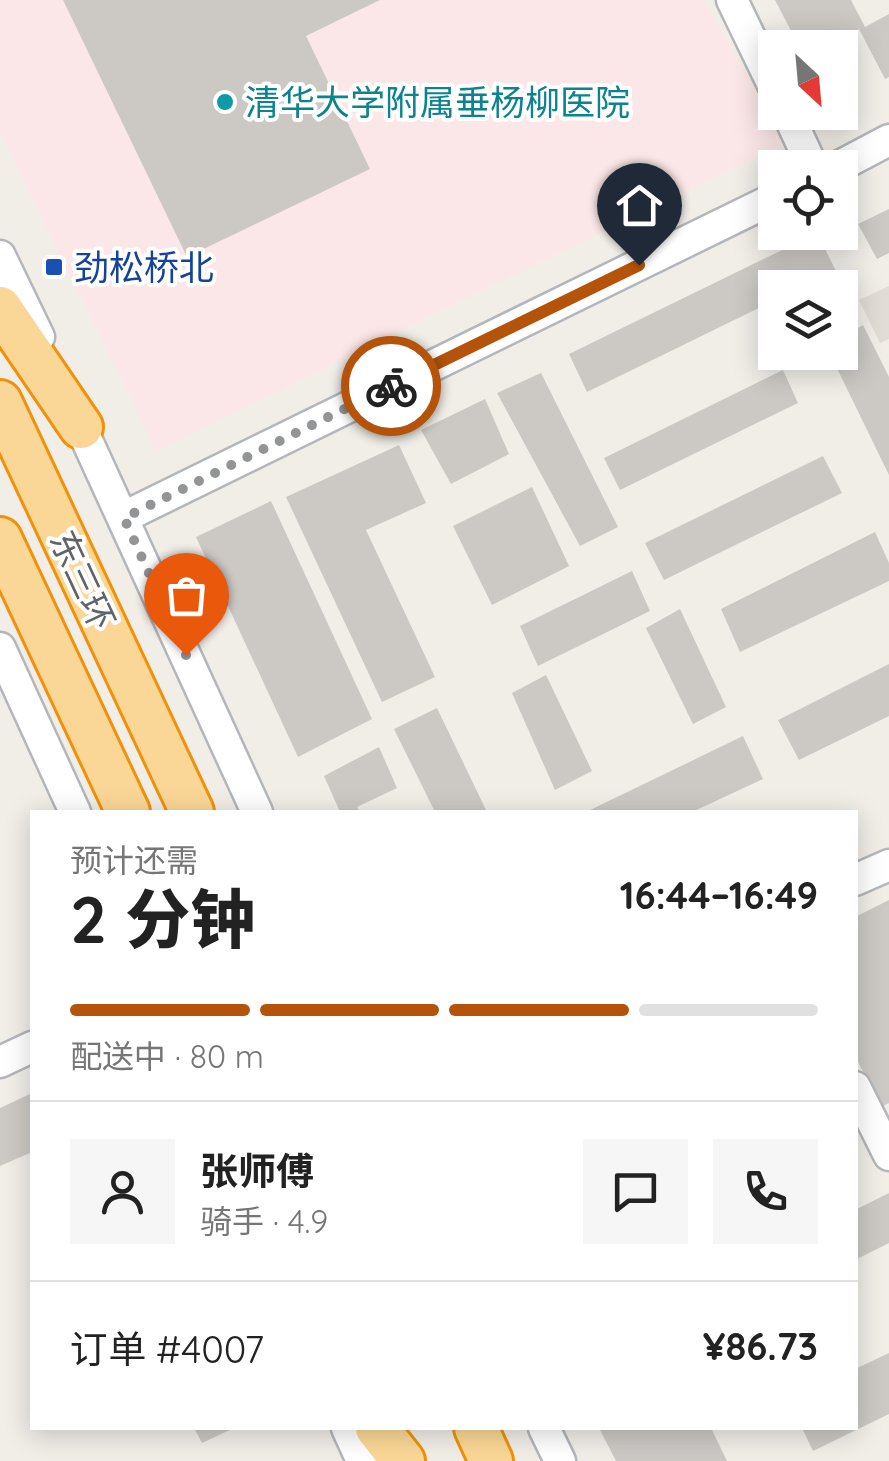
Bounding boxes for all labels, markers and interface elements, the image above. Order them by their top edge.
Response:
north arrow [758,30,858,130]
map controls [758,30,858,370]
place label: 清华大学附属垂杨柳医院 [245,80,630,124]
marker: 清华大学附属垂杨柳医院 [214,91,236,113]
button: locate [758,150,858,250]
pin [597,163,682,266]
icon: home [612,178,667,233]
place label: 劲松桥北 [74,245,214,289]
marker: 劲松桥北 [43,256,65,278]
button: layers [758,270,858,370]
courier [341,336,441,436]
icon: bike [364,359,419,414]
street label: 东三环 [41,523,125,637]
pin [144,553,229,656]
icon: bag [159,568,214,623]
text: 预计还需 [70,840,198,880]
text: 16:44–16:49 [620,871,818,919]
text: 2 分钟 [70,878,255,959]
text: 配送中 · 80 m [70,1036,264,1076]
button: person [70,1139,175,1244]
button: chat [583,1139,688,1244]
button: phone [713,1139,818,1244]
text: 张师傅 [200,1147,314,1195]
text: 骑手 · 4.9 [200,1201,328,1241]
text: ¥86.73 [703,1322,818,1370]
text: 订单 #4007 [70,1325,264,1373]

